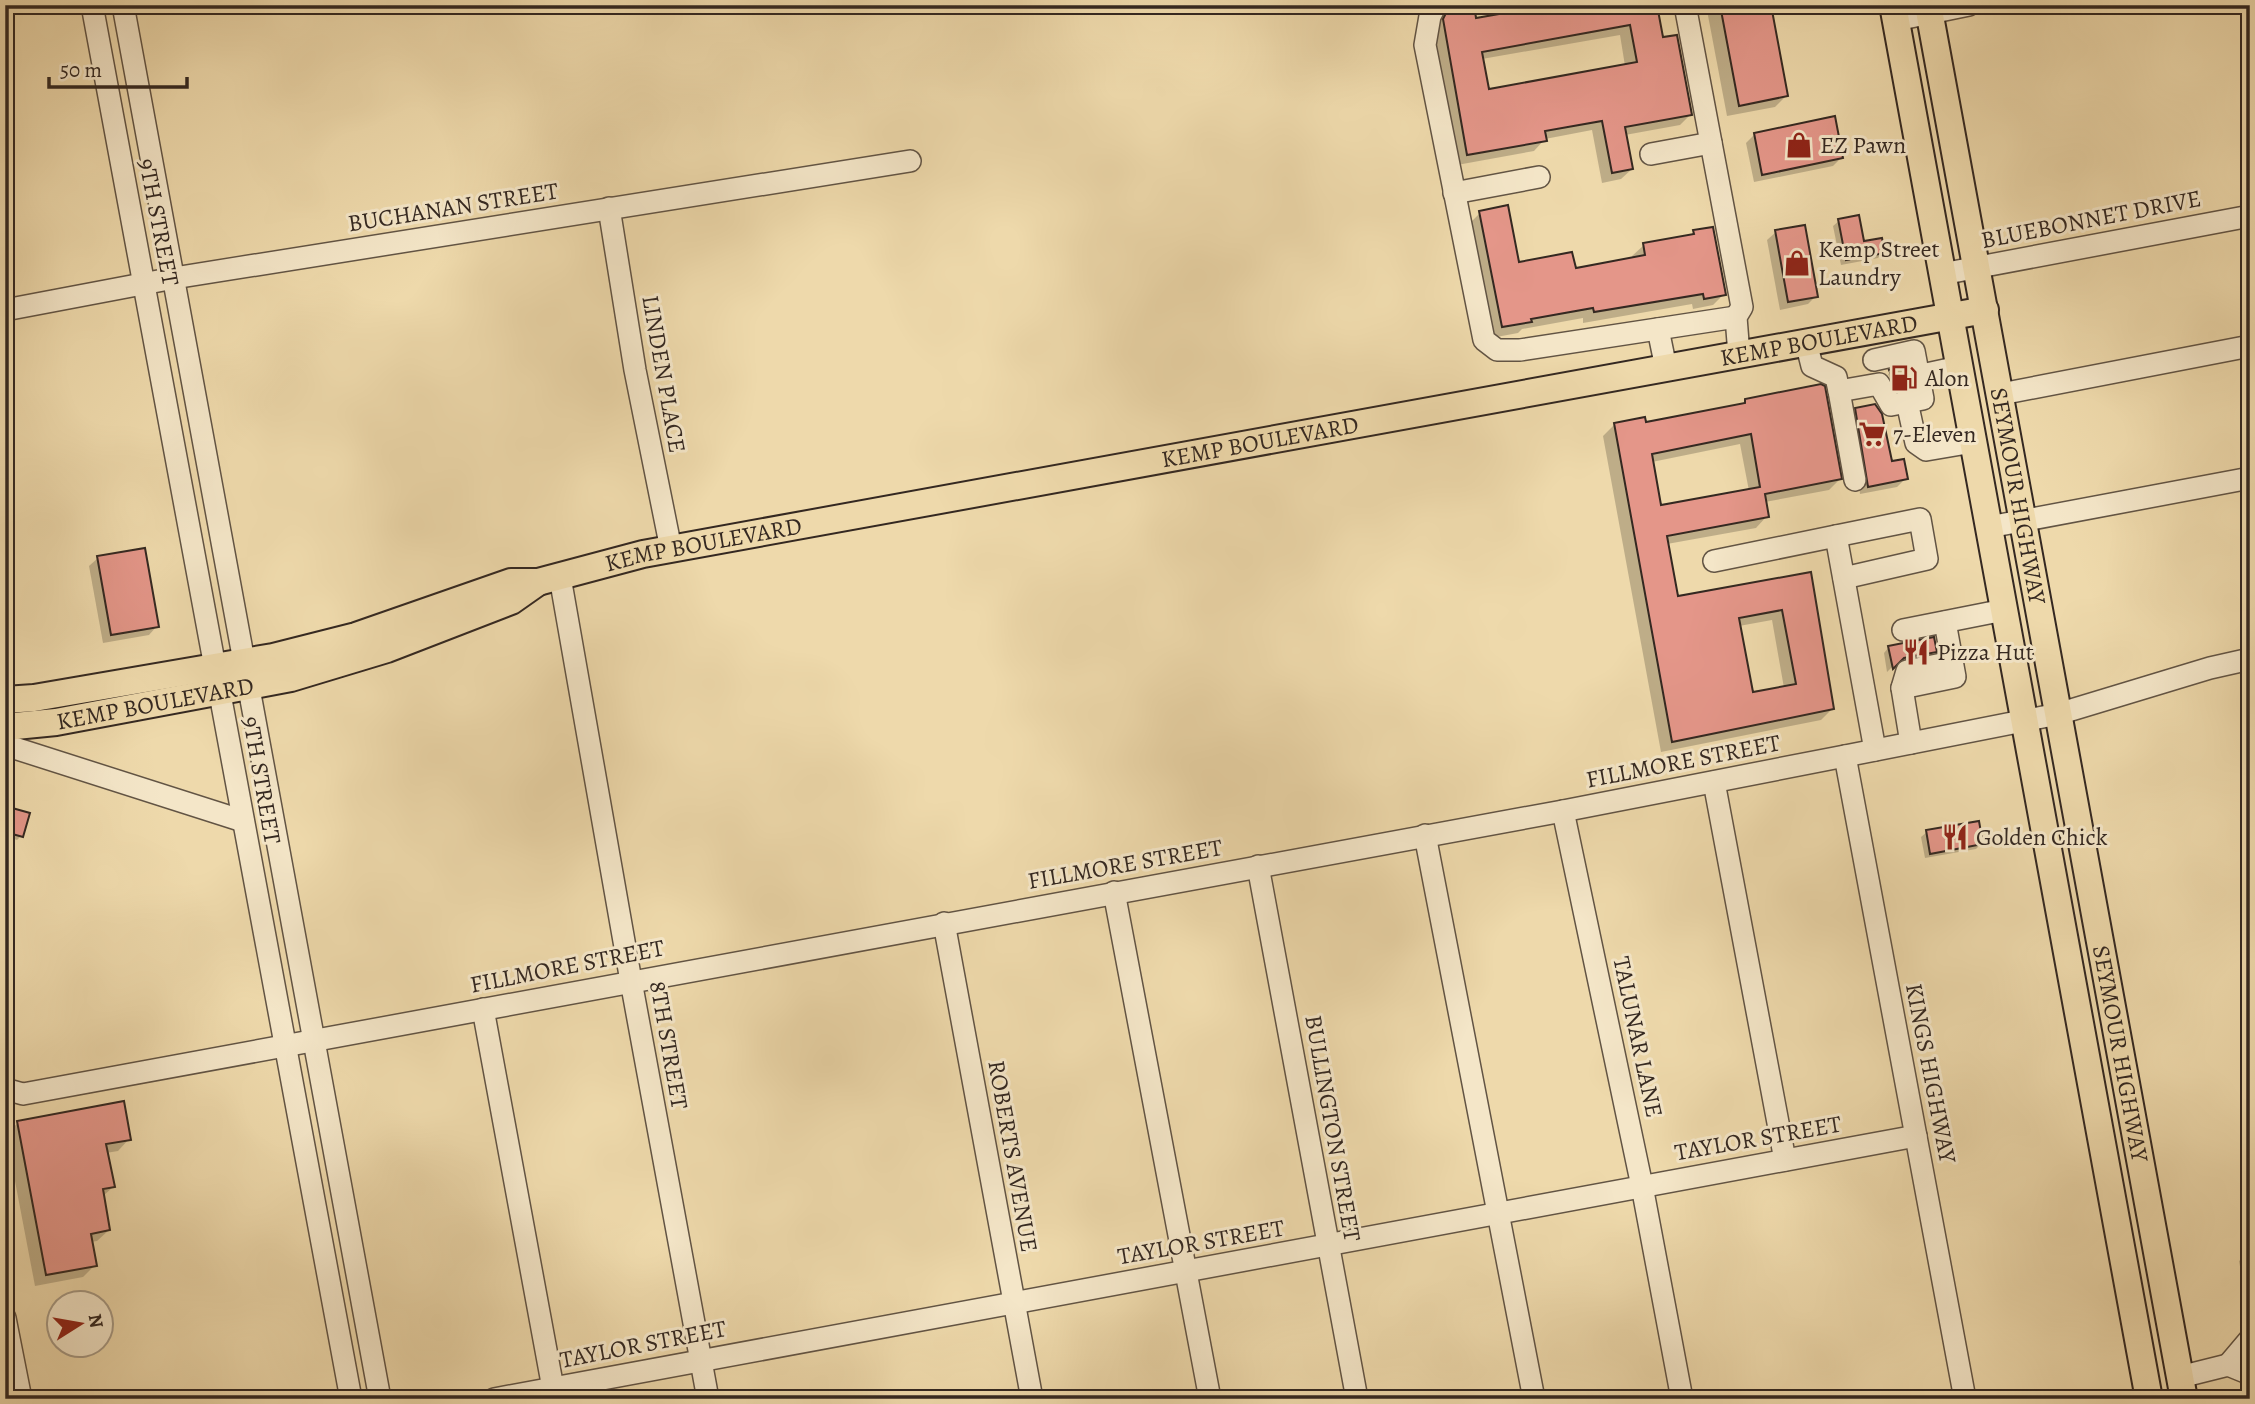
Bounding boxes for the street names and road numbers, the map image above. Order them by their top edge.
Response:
street label: 9TH STREET [131,156,187,288]
street label: BUCHANAN STREET [346,175,560,239]
street label: BLUEBONNET DRIVE [1978,182,2204,256]
street label: LINDEN PLACE [634,293,694,455]
street label: KEMP BOULEVARD [1717,307,1920,374]
street label: SEYMOUR HIGHWAY [1983,385,2054,608]
street label: KEMP BOULEVARD [1159,408,1361,475]
street label: KEMP BOULEVARD [601,509,804,580]
street label: KEMP BOULEVARD [54,669,256,738]
street label: 9TH STREET [235,714,289,846]
street label: FILLMORE STREET [1583,726,1783,796]
street label: FILLMORE STREET [1025,831,1225,897]
street label: FILLMORE STREET [467,931,667,1001]
street label: SEYMOUR HIGHWAY [2085,943,2156,1165]
street label: TALUNAR LANE [1605,954,1671,1120]
street label: 8TH STREET [642,978,696,1112]
street label: KINGS HIGHWAY [1898,980,1964,1167]
street label: BULLINGTON STREET [1297,1012,1369,1244]
street label: ROBERTS AVENUE [980,1057,1046,1255]
street label: TAYLOR STREET [1672,1108,1844,1168]
street label: TAYLOR STREET [1115,1212,1287,1272]
street label: TAYLOR STREET [557,1312,729,1376]

